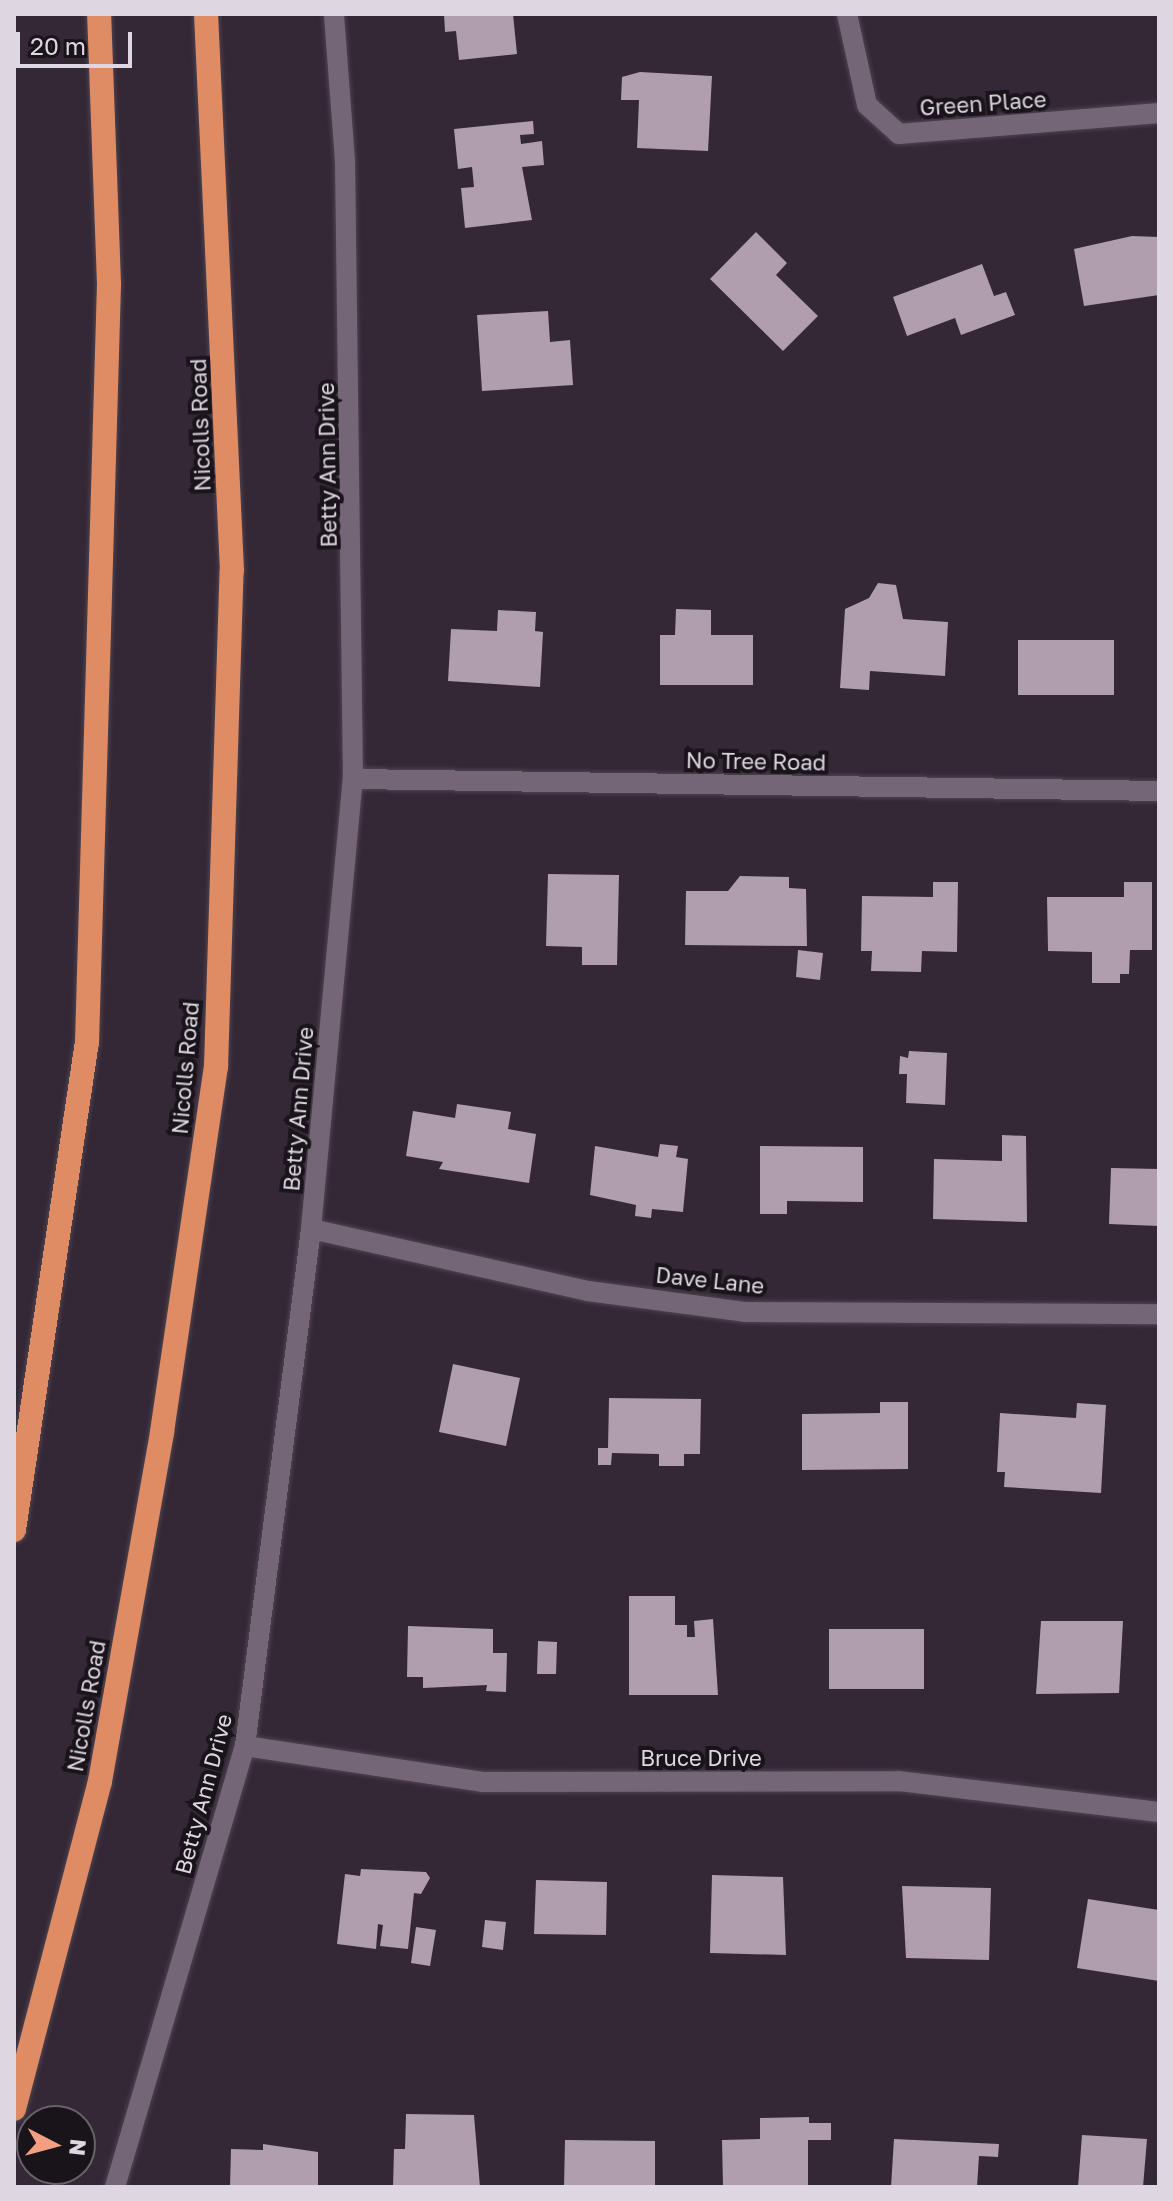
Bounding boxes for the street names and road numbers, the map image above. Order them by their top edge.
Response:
street label: Green Place [919,85,1047,121]
street label: Nicolls Road [184,358,216,492]
street label: Betty Ann Drive [312,382,342,548]
street label: No Tree Road [686,747,826,775]
street label: Nicolls Road [166,1001,204,1135]
street label: Betty Ann Drive [278,1026,318,1192]
street label: Dave Lane [654,1261,766,1299]
street label: Nicolls Road [61,1638,111,1774]
street label: Betty Ann Drive [169,1711,237,1877]
street label: Bruce Drive [640,1745,762,1771]

